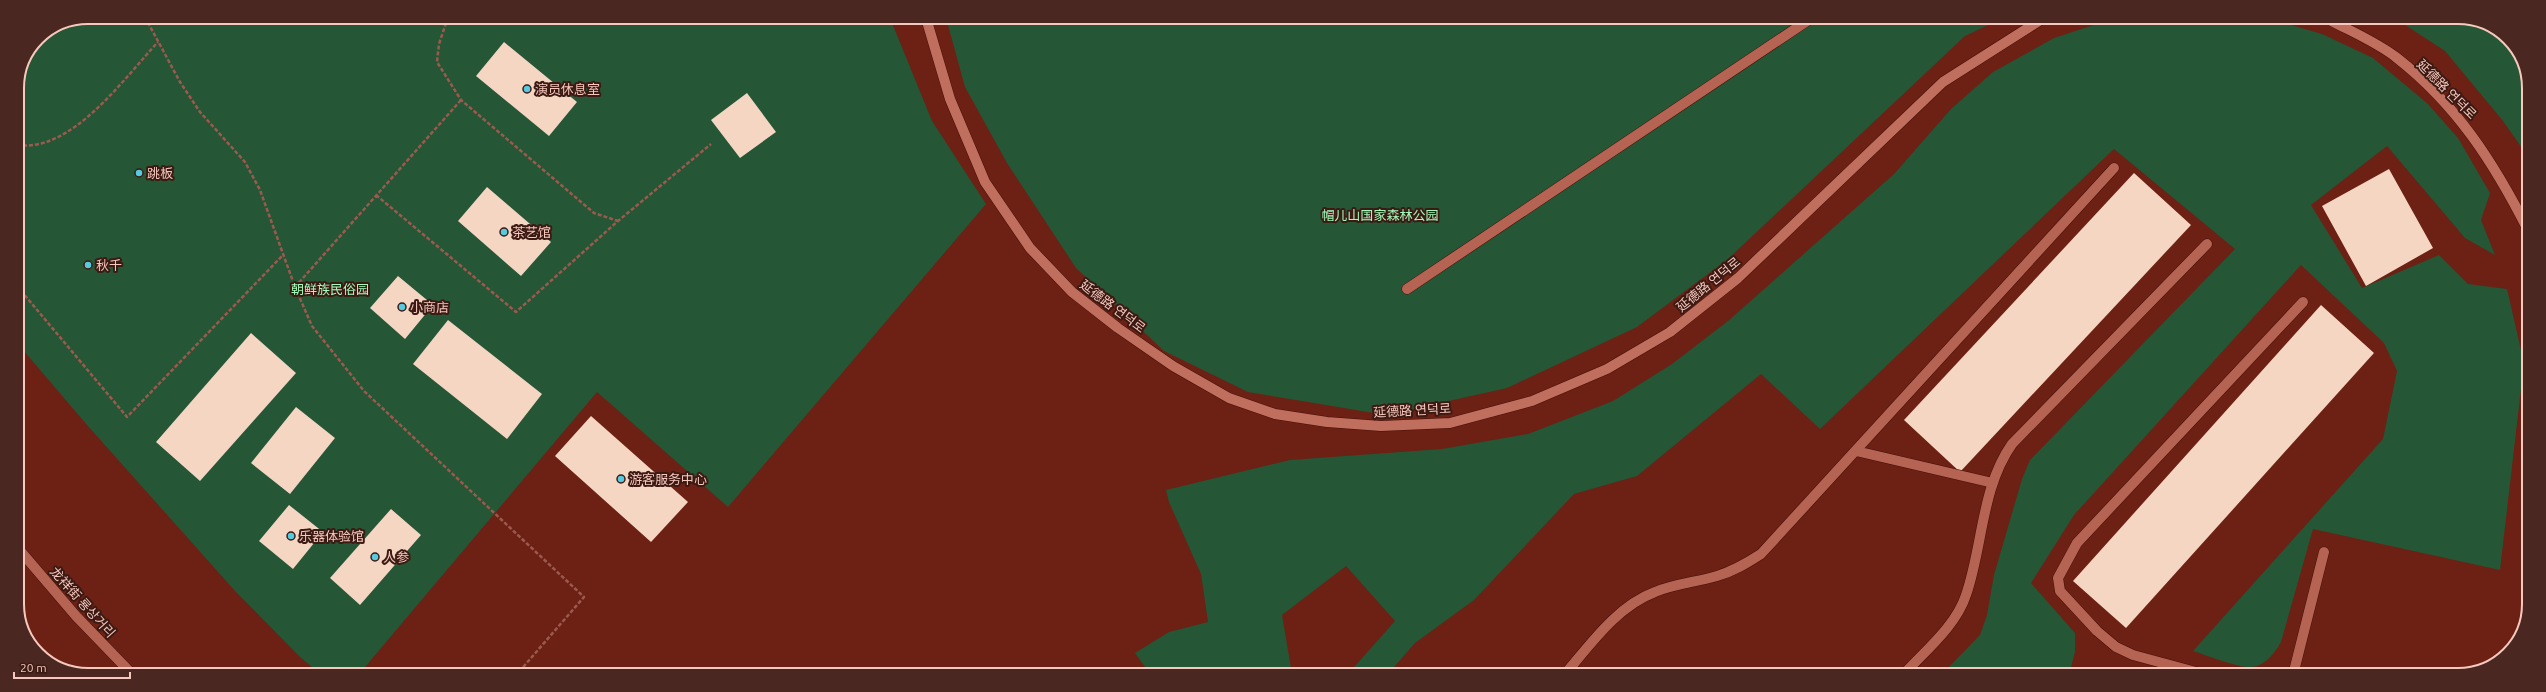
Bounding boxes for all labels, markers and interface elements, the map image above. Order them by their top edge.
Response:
street label: 延德路 연덕로 [2415,57,2480,122]
place label: 演员休息室 [535,82,600,96]
marker: 演员休息室 [522,84,532,94]
place label: 跳板 [147,166,173,180]
marker: 跳板 [134,168,144,178]
park label: 帽儿山国家森林公园 [1321,208,1439,222]
place label: 茶艺馆 [512,225,551,239]
marker: 茶艺馆 [499,227,509,237]
street label: 延德路 연덕로 [1673,254,1743,314]
place label: 秋千 [96,258,122,272]
marker: 秋千 [83,260,93,270]
street label: 延德路 연덕로 [1078,277,1148,335]
park label: 朝鲜族民俗园 [291,282,369,296]
place label: 小商店 [410,300,449,314]
marker: 小商店 [397,302,407,312]
street label: 延德路 연덕로 [1373,401,1451,419]
place label: 游客服务中心 [629,472,707,486]
marker: 游客服务中心 [616,474,626,484]
place label: 乐器体验馆 [299,529,364,543]
marker: 乐器体验馆 [286,531,296,541]
place label: 人参 [383,550,409,564]
marker: 人参 [370,552,380,562]
street label: 龙祥街 룡상거리 [48,564,118,640]
scale bar [14,654,130,680]
text: 20 m [20,661,47,674]

